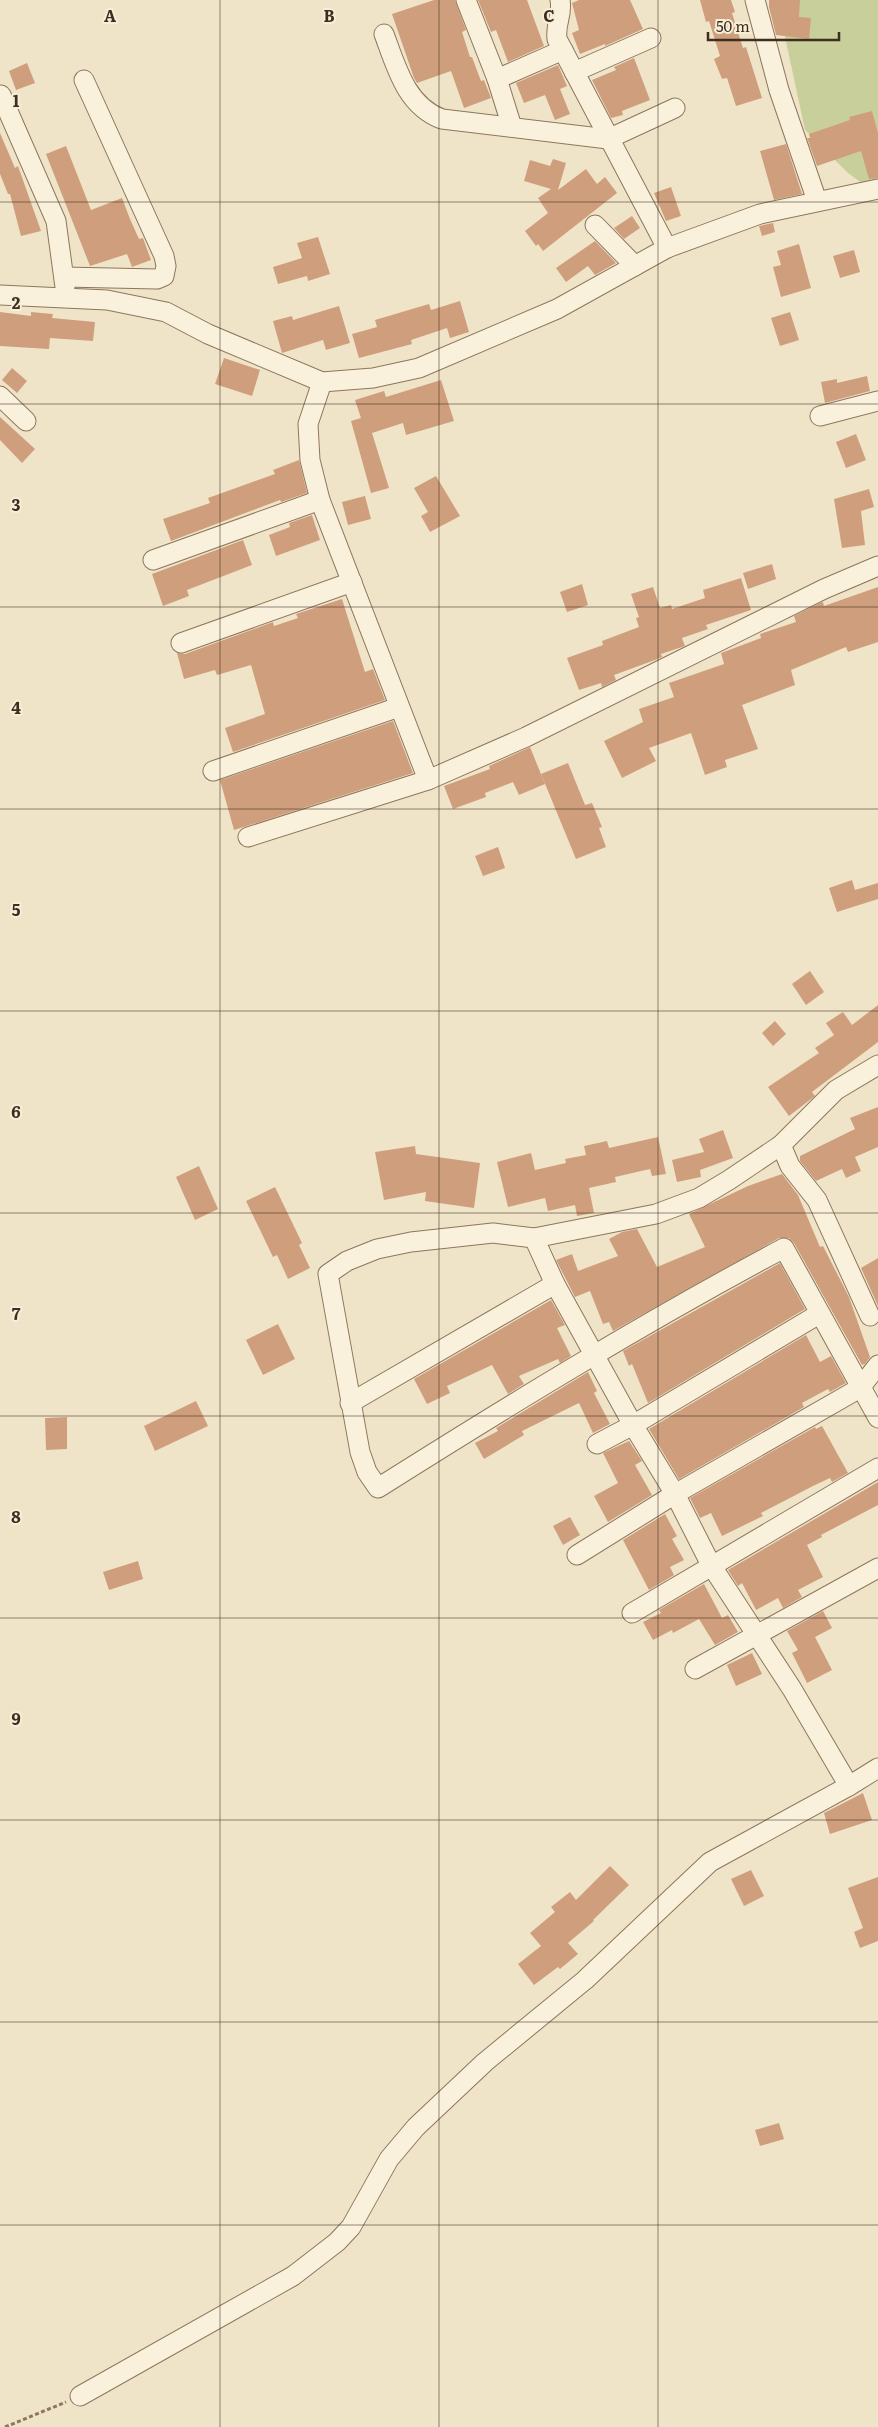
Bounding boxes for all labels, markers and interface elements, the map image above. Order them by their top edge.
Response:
text: A [104,3,116,27]
text: B [323,3,335,27]
text: C [543,3,555,27]
scale bar [708,10,839,42]
text: 50 m [716,14,750,37]
text: 1 [13,88,20,112]
text: 2 [12,290,21,314]
text: 3 [12,492,21,516]
text: 4 [11,695,21,719]
text: 5 [12,897,21,921]
text: 6 [11,1099,21,1123]
text: 7 [12,1301,21,1325]
text: 8 [11,1504,21,1528]
text: 9 [11,1706,21,1730]

